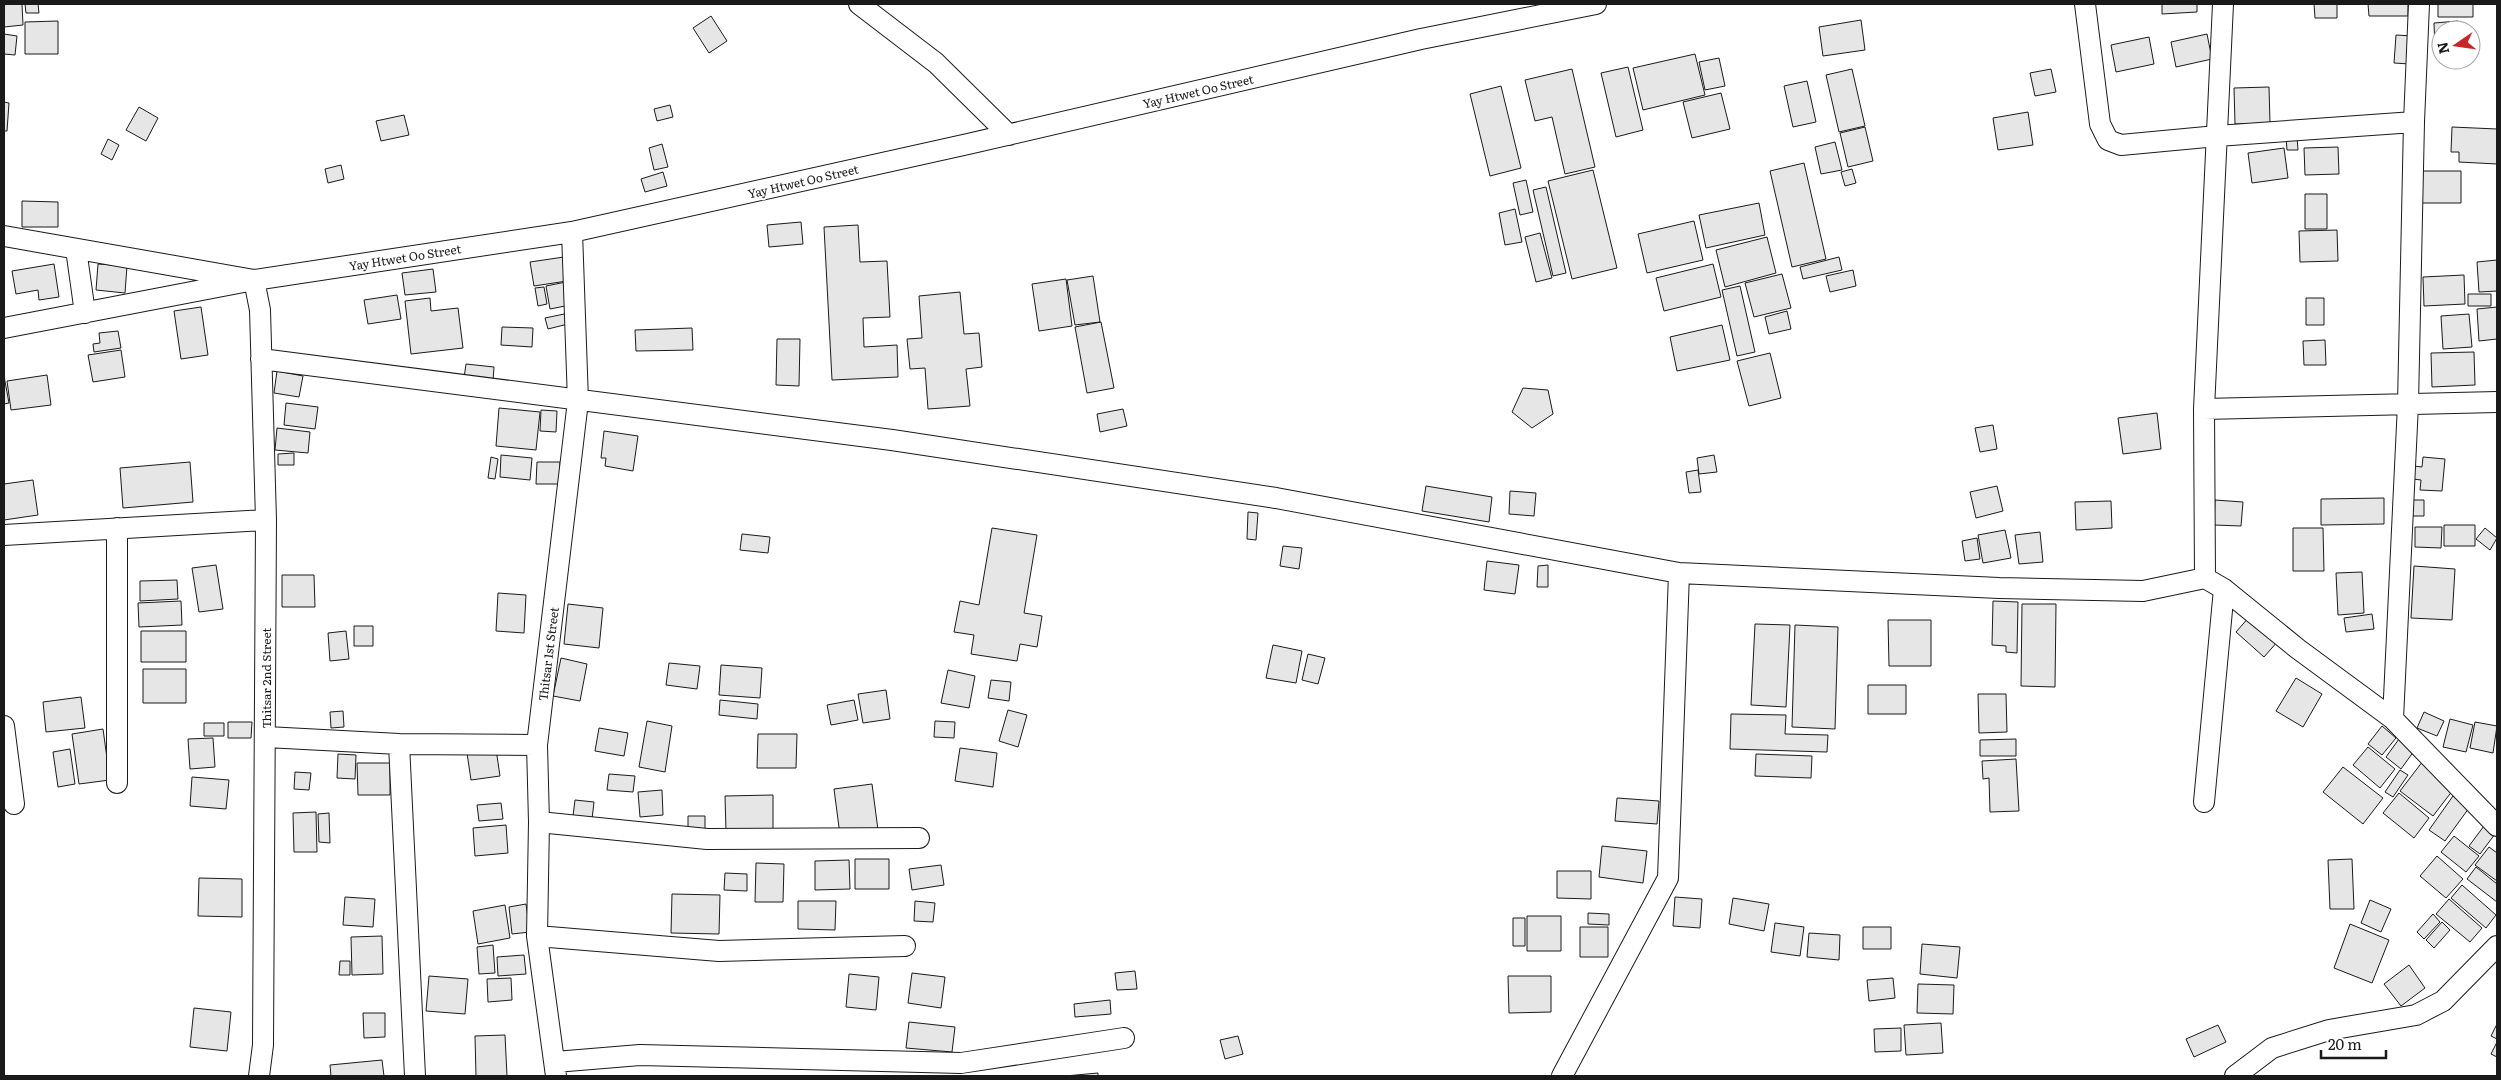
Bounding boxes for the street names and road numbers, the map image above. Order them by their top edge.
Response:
street label: Yay Htwet Oo Street [1141,69,1255,113]
street label: Yay Htwet Oo Street [746,159,860,203]
street label: Yay Htwet Oo Street [348,239,462,275]
street label: Thitsar 1st Street [533,606,563,702]
street label: Thitsar 2nd Street [257,627,275,728]

